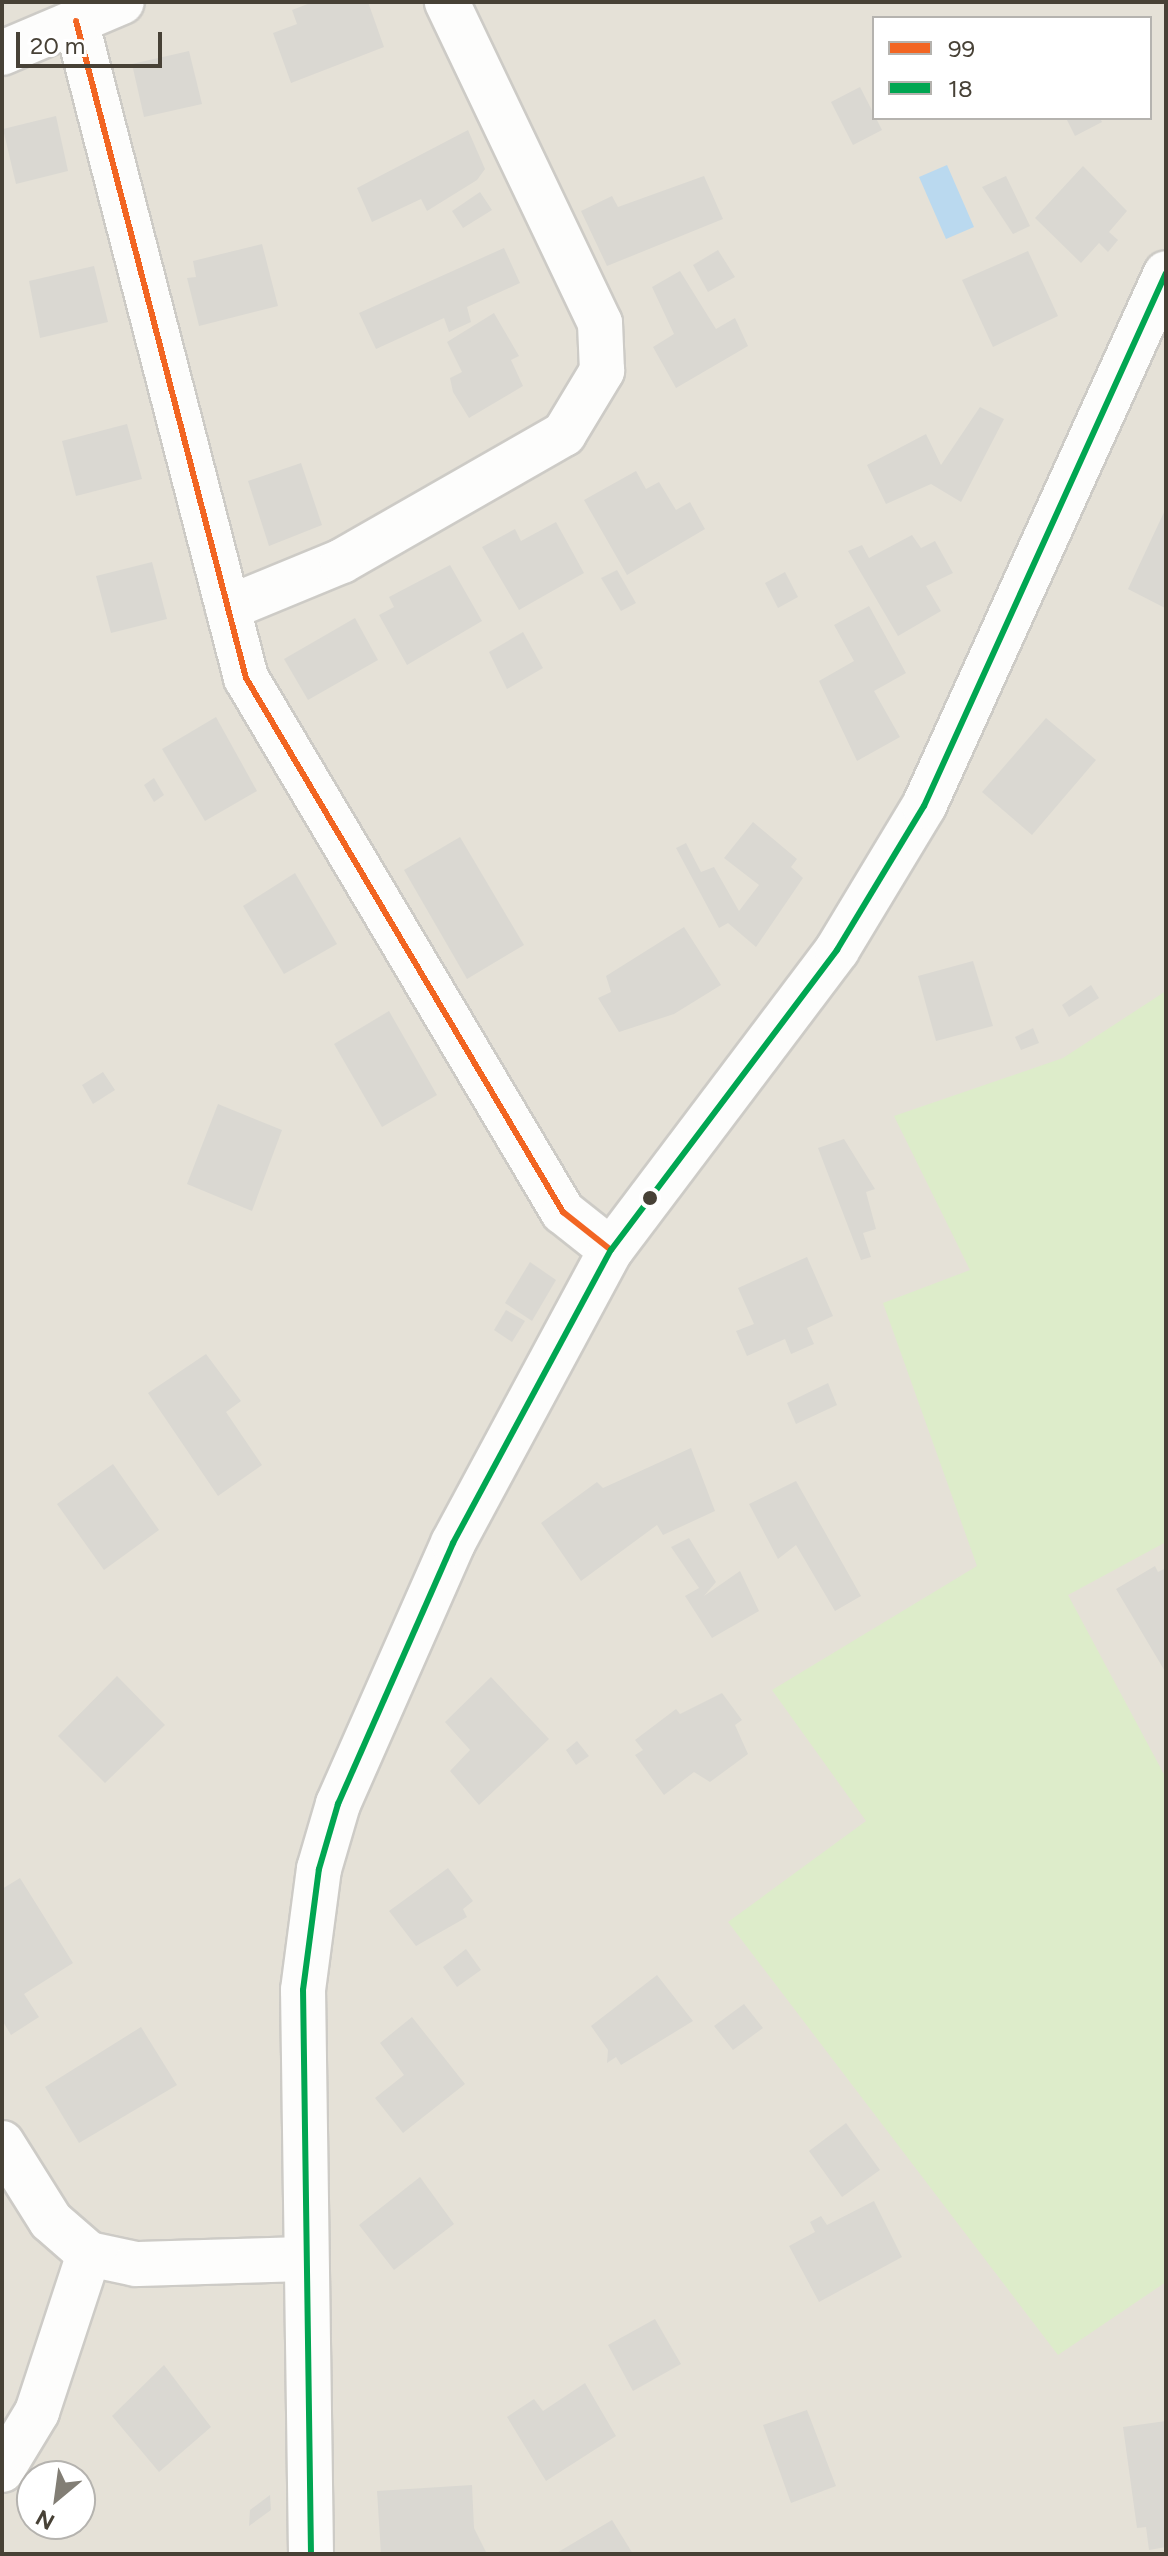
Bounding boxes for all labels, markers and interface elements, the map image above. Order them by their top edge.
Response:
scale bar [20,16,166,66]
legend [872,16,1152,120]
text: 20 m [30,31,85,60]
text: 99 [948,34,975,63]
text: 18 [948,74,973,103]
unlabelled marker [642,1190,658,1206]
north arrow [16,2460,96,2540]
text: N [31,2504,59,2536]

